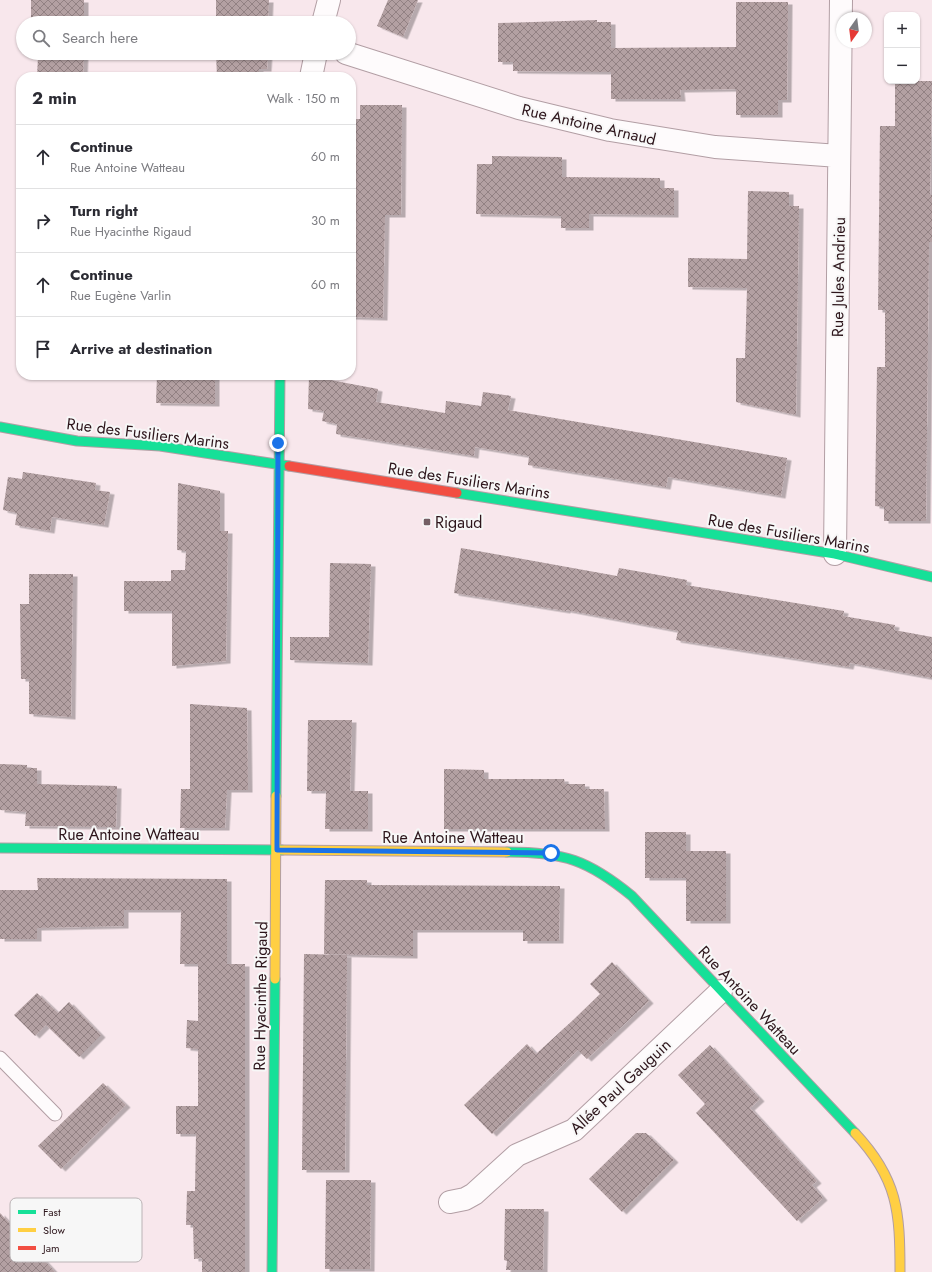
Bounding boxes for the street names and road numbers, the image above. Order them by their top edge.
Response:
street label: Rue Antoine Arnaud [519,98,658,151]
street label: Rue Jules Andrieu [826,217,851,337]
street label: Rue des Fusiliers Marins [65,412,231,455]
street label: Rue des Fusiliers Marins [386,456,552,505]
street label: Rue des Fusiliers Marins [706,508,872,559]
street label: Rue Antoine Watteau [58,823,200,846]
street label: Rue Antoine Watteau [382,826,524,849]
street label: Rue Hyacinthe Rigaud [248,921,273,1071]
street label: Rue Antoine Watteau [693,941,806,1060]
street label: Allée Paul Gauguin [565,1033,676,1139]

